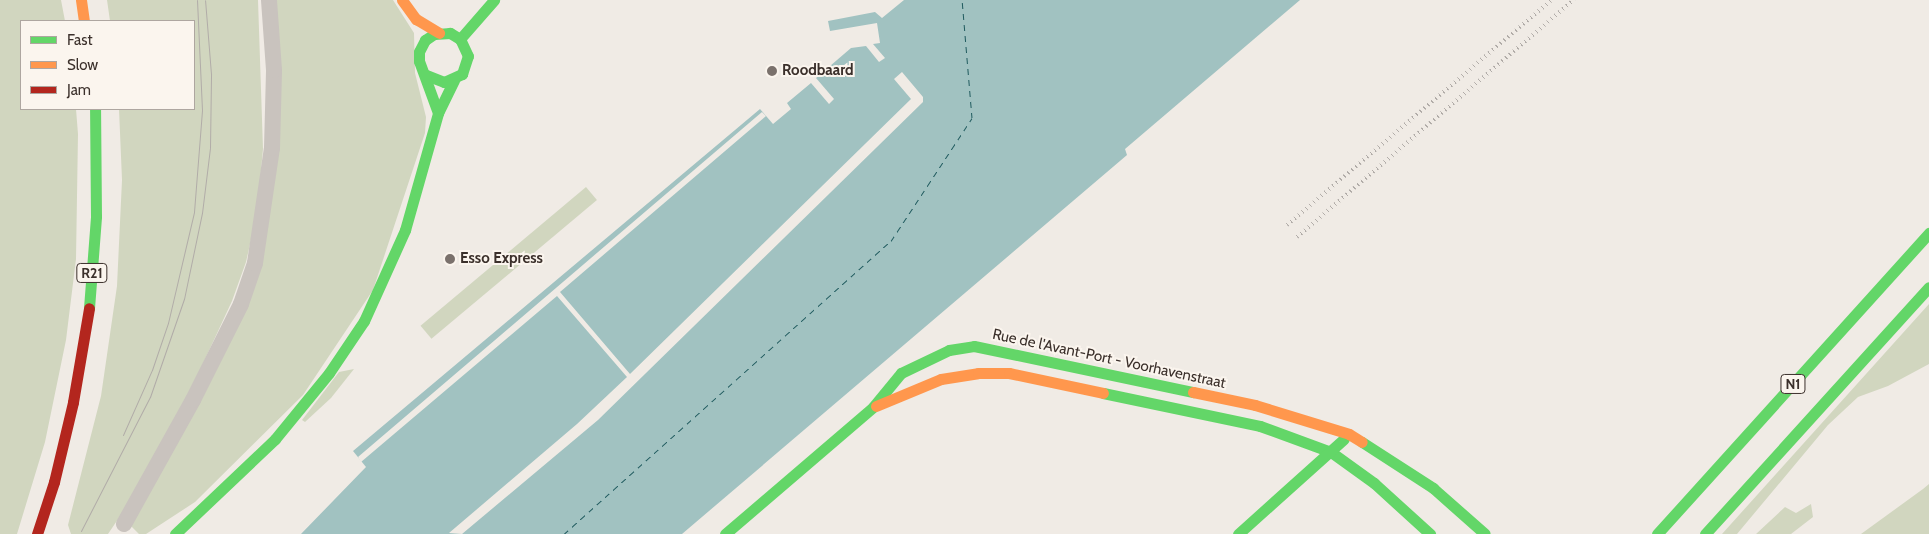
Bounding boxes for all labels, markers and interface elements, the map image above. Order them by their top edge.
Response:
legend [20,20,195,110]
text: Fast [67,31,92,49]
text: Slow [67,56,98,74]
place label: Roodbaard [782,62,854,80]
marker: Roodbaard [766,65,778,77]
text: Jam [67,81,91,99]
place label: Esso Express [460,250,543,268]
marker: Esso Express [444,253,456,265]
road number: R21 [76,262,108,284]
street label: Rue de l'Avant-Port - Voorhavenstraat [991,325,1227,393]
road number: N1 [1779,372,1807,396]

